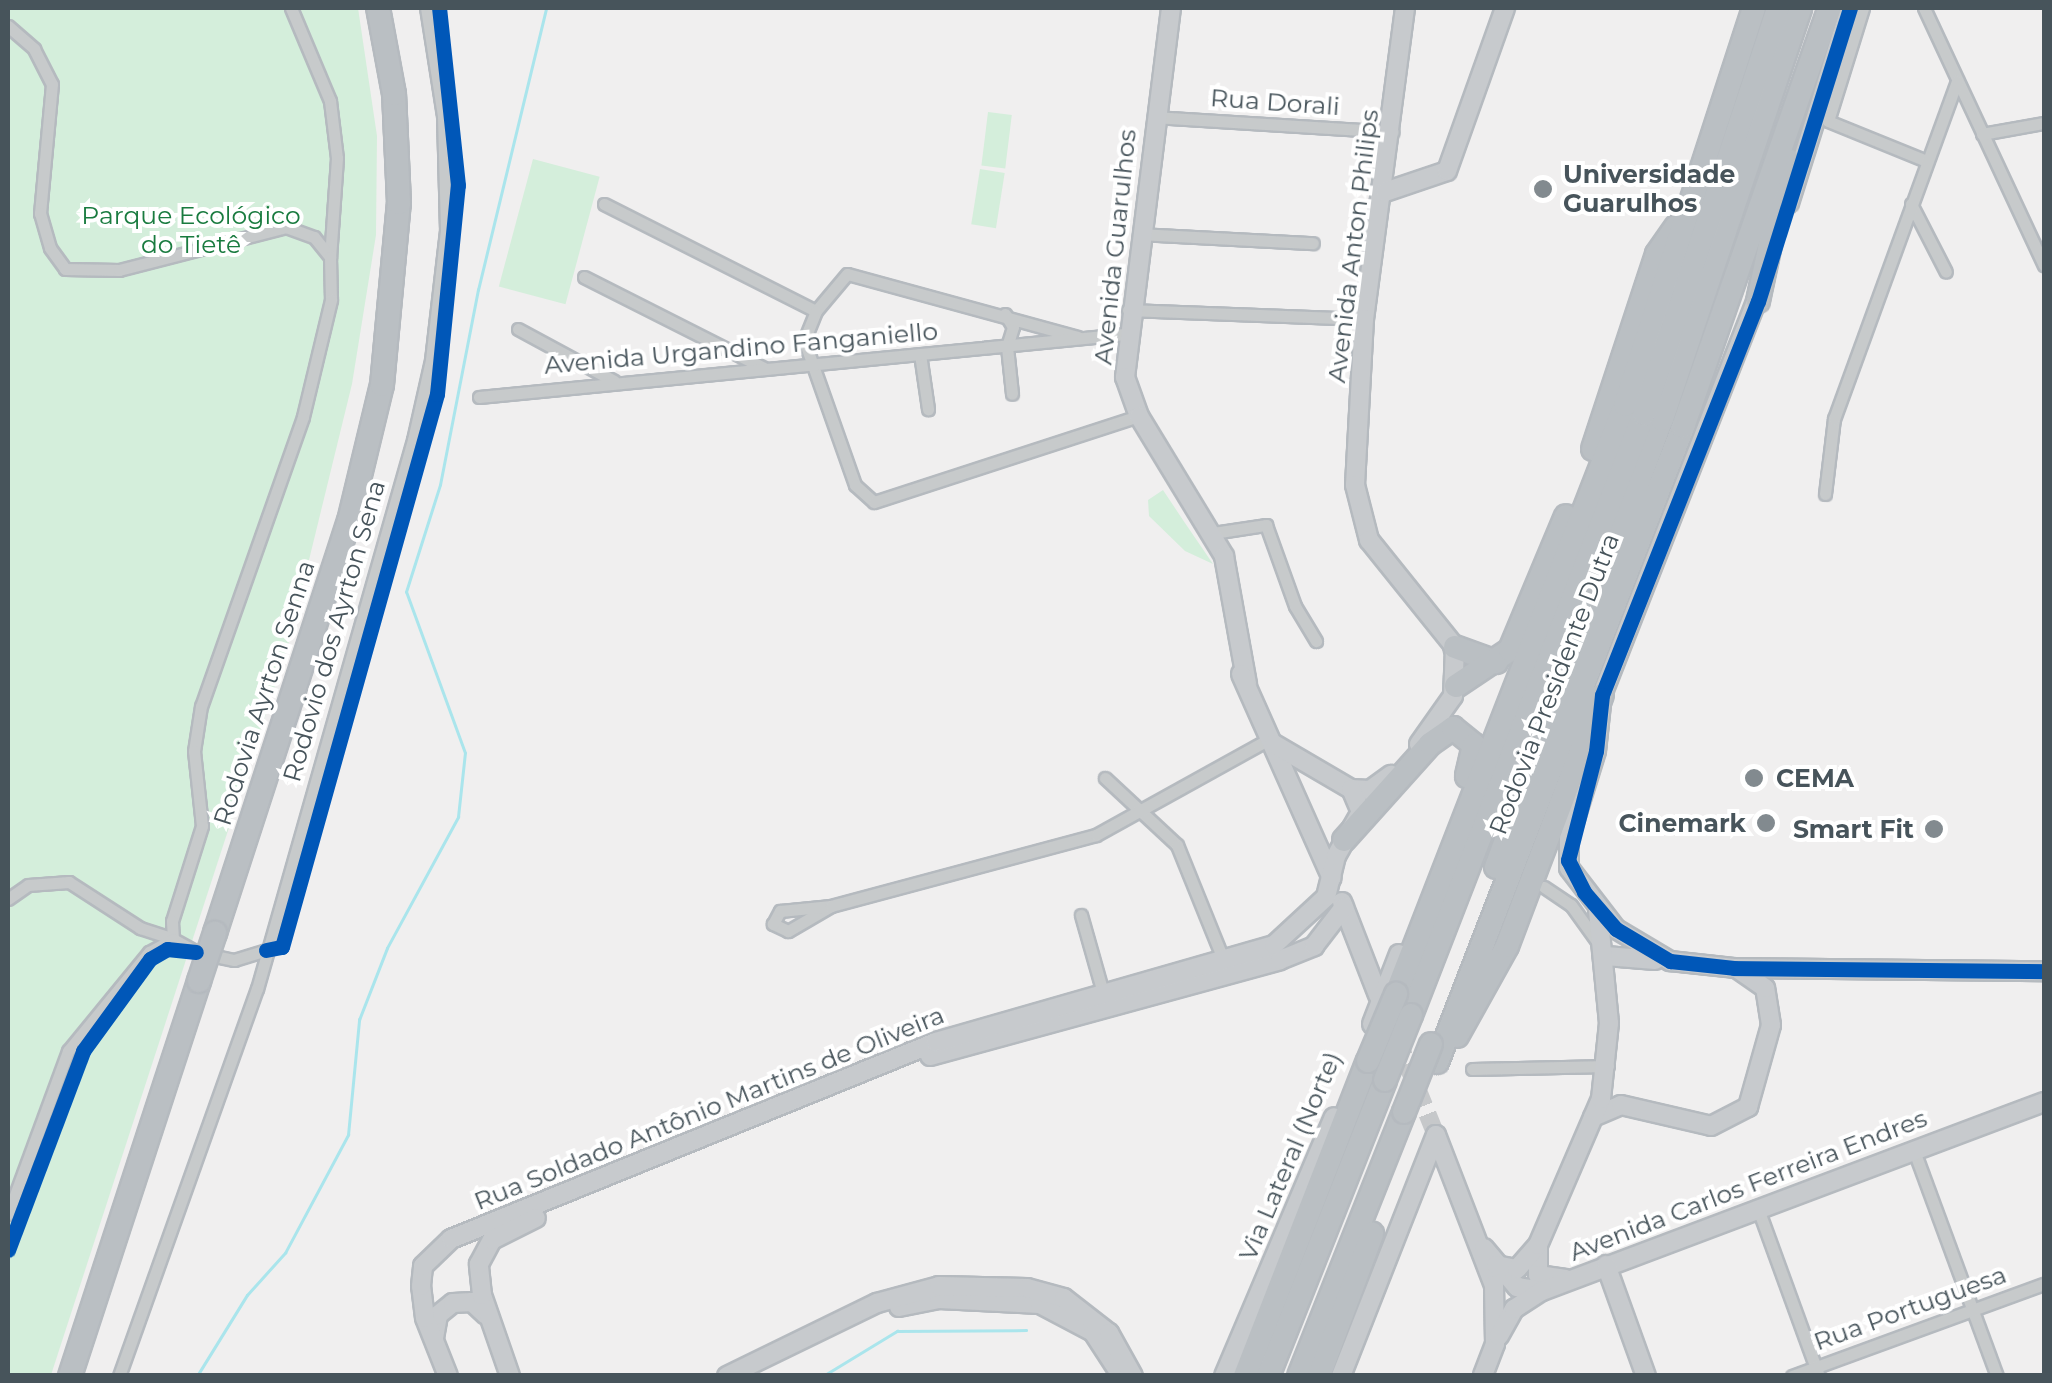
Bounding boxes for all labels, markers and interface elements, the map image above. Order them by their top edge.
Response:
street label: Rua Dorali [1209,83,1341,121]
street label: Avenida Anton Philips [1321,108,1385,384]
street label: Avenida Guarulhos [1088,128,1142,366]
place label: Universidade Guarulhos [1563,160,1735,219]
marker: Universidade Guarulhos [1532,178,1554,200]
park label: Parque Ecológico do Tietê [81,201,301,260]
street label: Avenida Urgandino Fanganiello [543,316,939,380]
street label: Rodovio dos Ayrton Sena [277,477,391,785]
street label: Rodovia Presidente Dutra [1483,529,1625,839]
street label: Rodovia Ayrton Senna [207,557,321,829]
place label: CEMA [1776,763,1854,793]
marker: CEMA [1741,765,1767,791]
place label: Cinemark [1619,808,1746,838]
marker: Cinemark [1755,812,1777,834]
place label: Smart Fit [1793,814,1914,844]
marker: Smart Fit [1923,818,1945,840]
street label: Rua Soldado Antônio Martins de Oliveira [470,1000,948,1216]
street label: Via Lateral (Norte) [1232,1047,1348,1265]
street label: Avenida Carlos Ferreira Endres [1565,1103,1931,1267]
street label: Rua Portuguesa [1810,1259,2010,1357]

